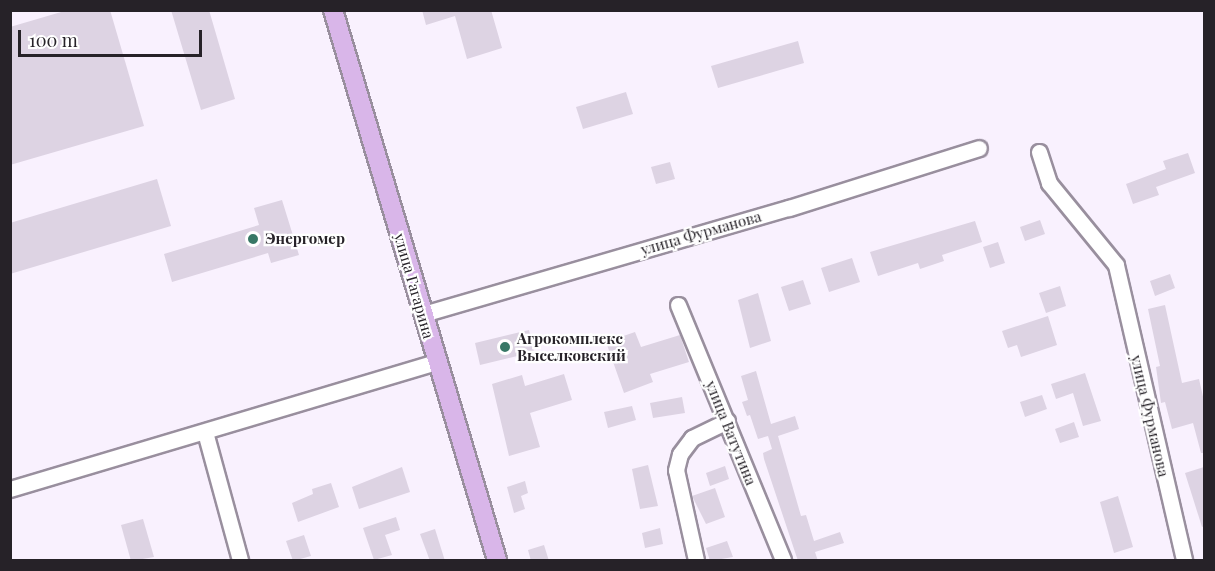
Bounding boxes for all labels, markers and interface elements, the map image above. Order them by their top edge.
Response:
scale bar [21,18,206,56]
text: 100 m [29,28,78,52]
street label: улица Фурманова [639,207,763,259]
place label: Энергомер [265,230,345,248]
street label: улица Гагарина [390,231,438,341]
marker: Энергомер [246,232,260,246]
place label: Агрокомплекс Выселковский [517,329,626,364]
marker: Агрокомплекс Выселковский [498,340,512,354]
street label: улица Фурманова [1127,353,1173,479]
street label: улица Ватутина [702,378,760,488]

